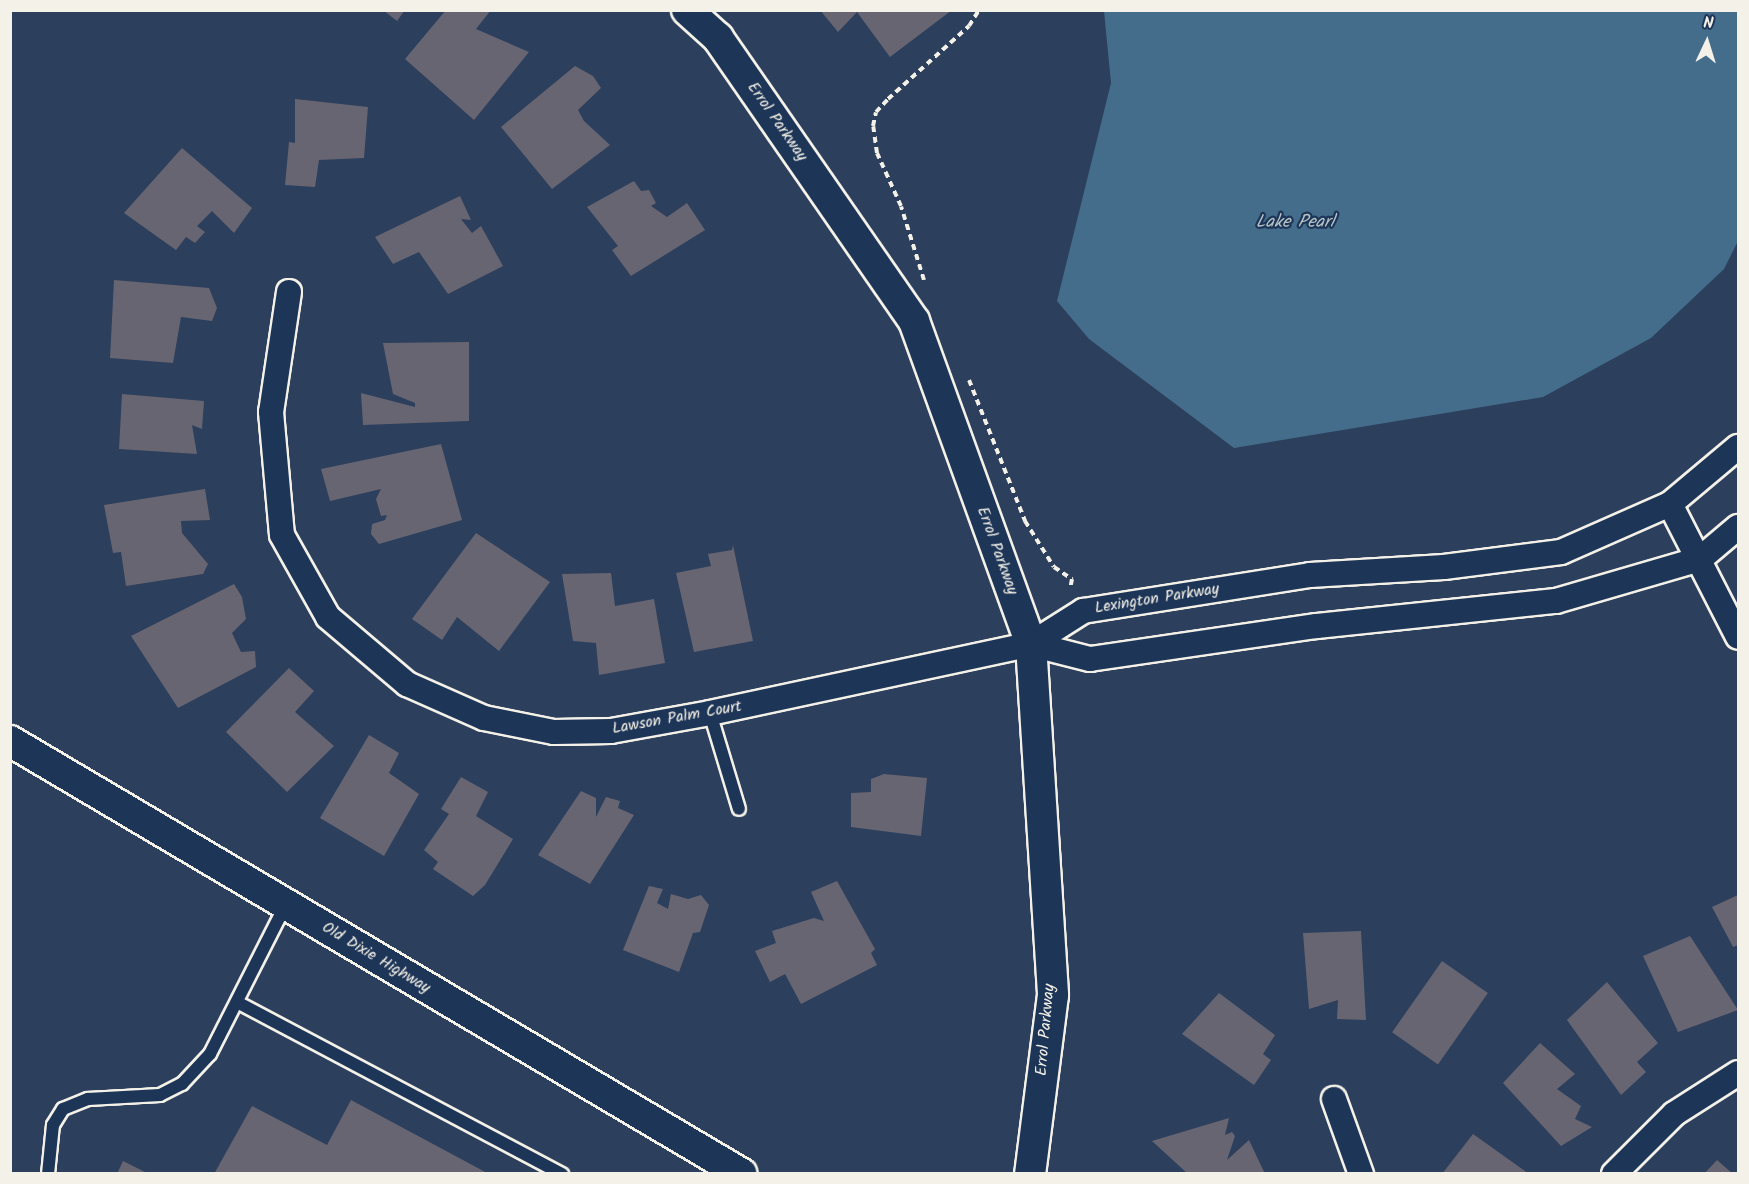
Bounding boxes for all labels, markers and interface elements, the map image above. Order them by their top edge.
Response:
text: N [1702,11,1714,36]
north arrow [1677,12,1737,72]
street label: Errol Parkway [743,79,811,165]
water label: Lake Pearl [1256,212,1334,234]
street label: Errol Parkway [972,504,1022,598]
street label: Lexington Parkway [1093,580,1221,618]
street label: Lawson Palm Court [611,697,743,739]
street label: Old Dixie Highway [318,918,434,998]
street label: Errol Parkway [1032,983,1060,1077]

